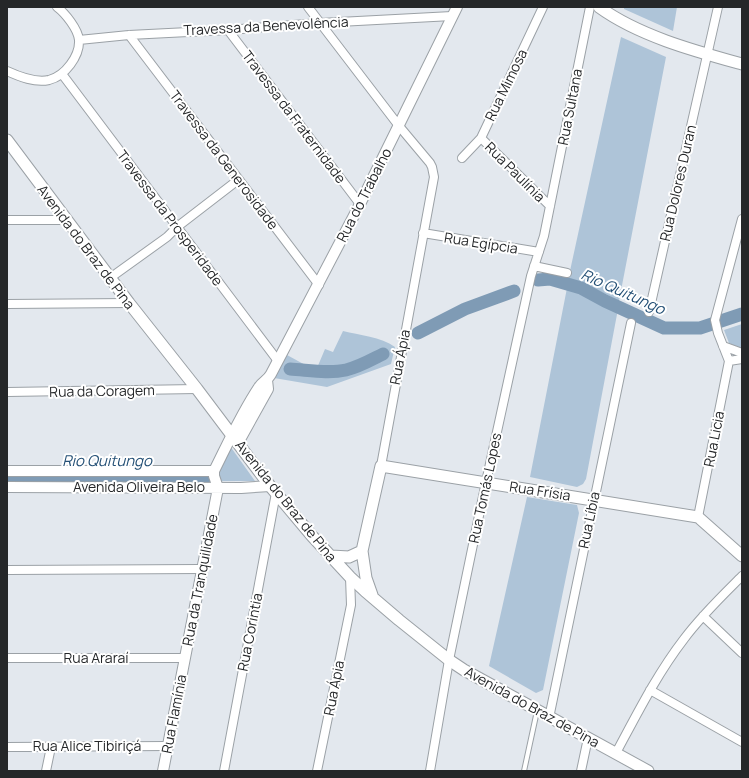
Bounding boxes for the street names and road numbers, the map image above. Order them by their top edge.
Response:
street label: Travessa da Benevolência [183,12,349,39]
street label: Rua Mimosa [480,46,531,124]
street label: Travessa da Fraternidade [238,47,351,187]
street label: Rua Sultana [553,67,586,147]
street label: Travessa da Generosidade [166,86,283,233]
street label: Rua Dolores Duran [655,123,700,243]
street label: Rua Paulínia [481,137,550,206]
street label: Rua do Trabalho [332,144,395,245]
street label: Travessa da Prosperidade [113,146,228,289]
street label: Avenida do Braz de Pina [33,181,140,313]
street label: Rua Egípcia [443,227,519,258]
street label: Rua Ápia [385,328,414,386]
street label: Rua da Coragem [49,380,155,401]
street label: Rua Licia [699,409,728,469]
street label: Rua Tomás Lopes [464,431,505,545]
street label: Avenida do Braz de Pina [231,436,341,565]
street label: Rua Frísia [508,476,572,505]
street label: Avenida Oliveira Belo [73,477,205,496]
street label: Rua Líbia [573,490,604,550]
street label: Rua da Tranquilidade [177,512,222,648]
street label: Rua Corintia [233,591,266,673]
street label: Rua Araraí [64,648,128,667]
street label: Rua Ápia [319,659,348,717]
street label: Avenida do Braz de Pina [461,662,603,752]
street label: Rua Flamínia [157,673,190,755]
street label: Rua Alice Tibiriçá [33,736,141,755]

